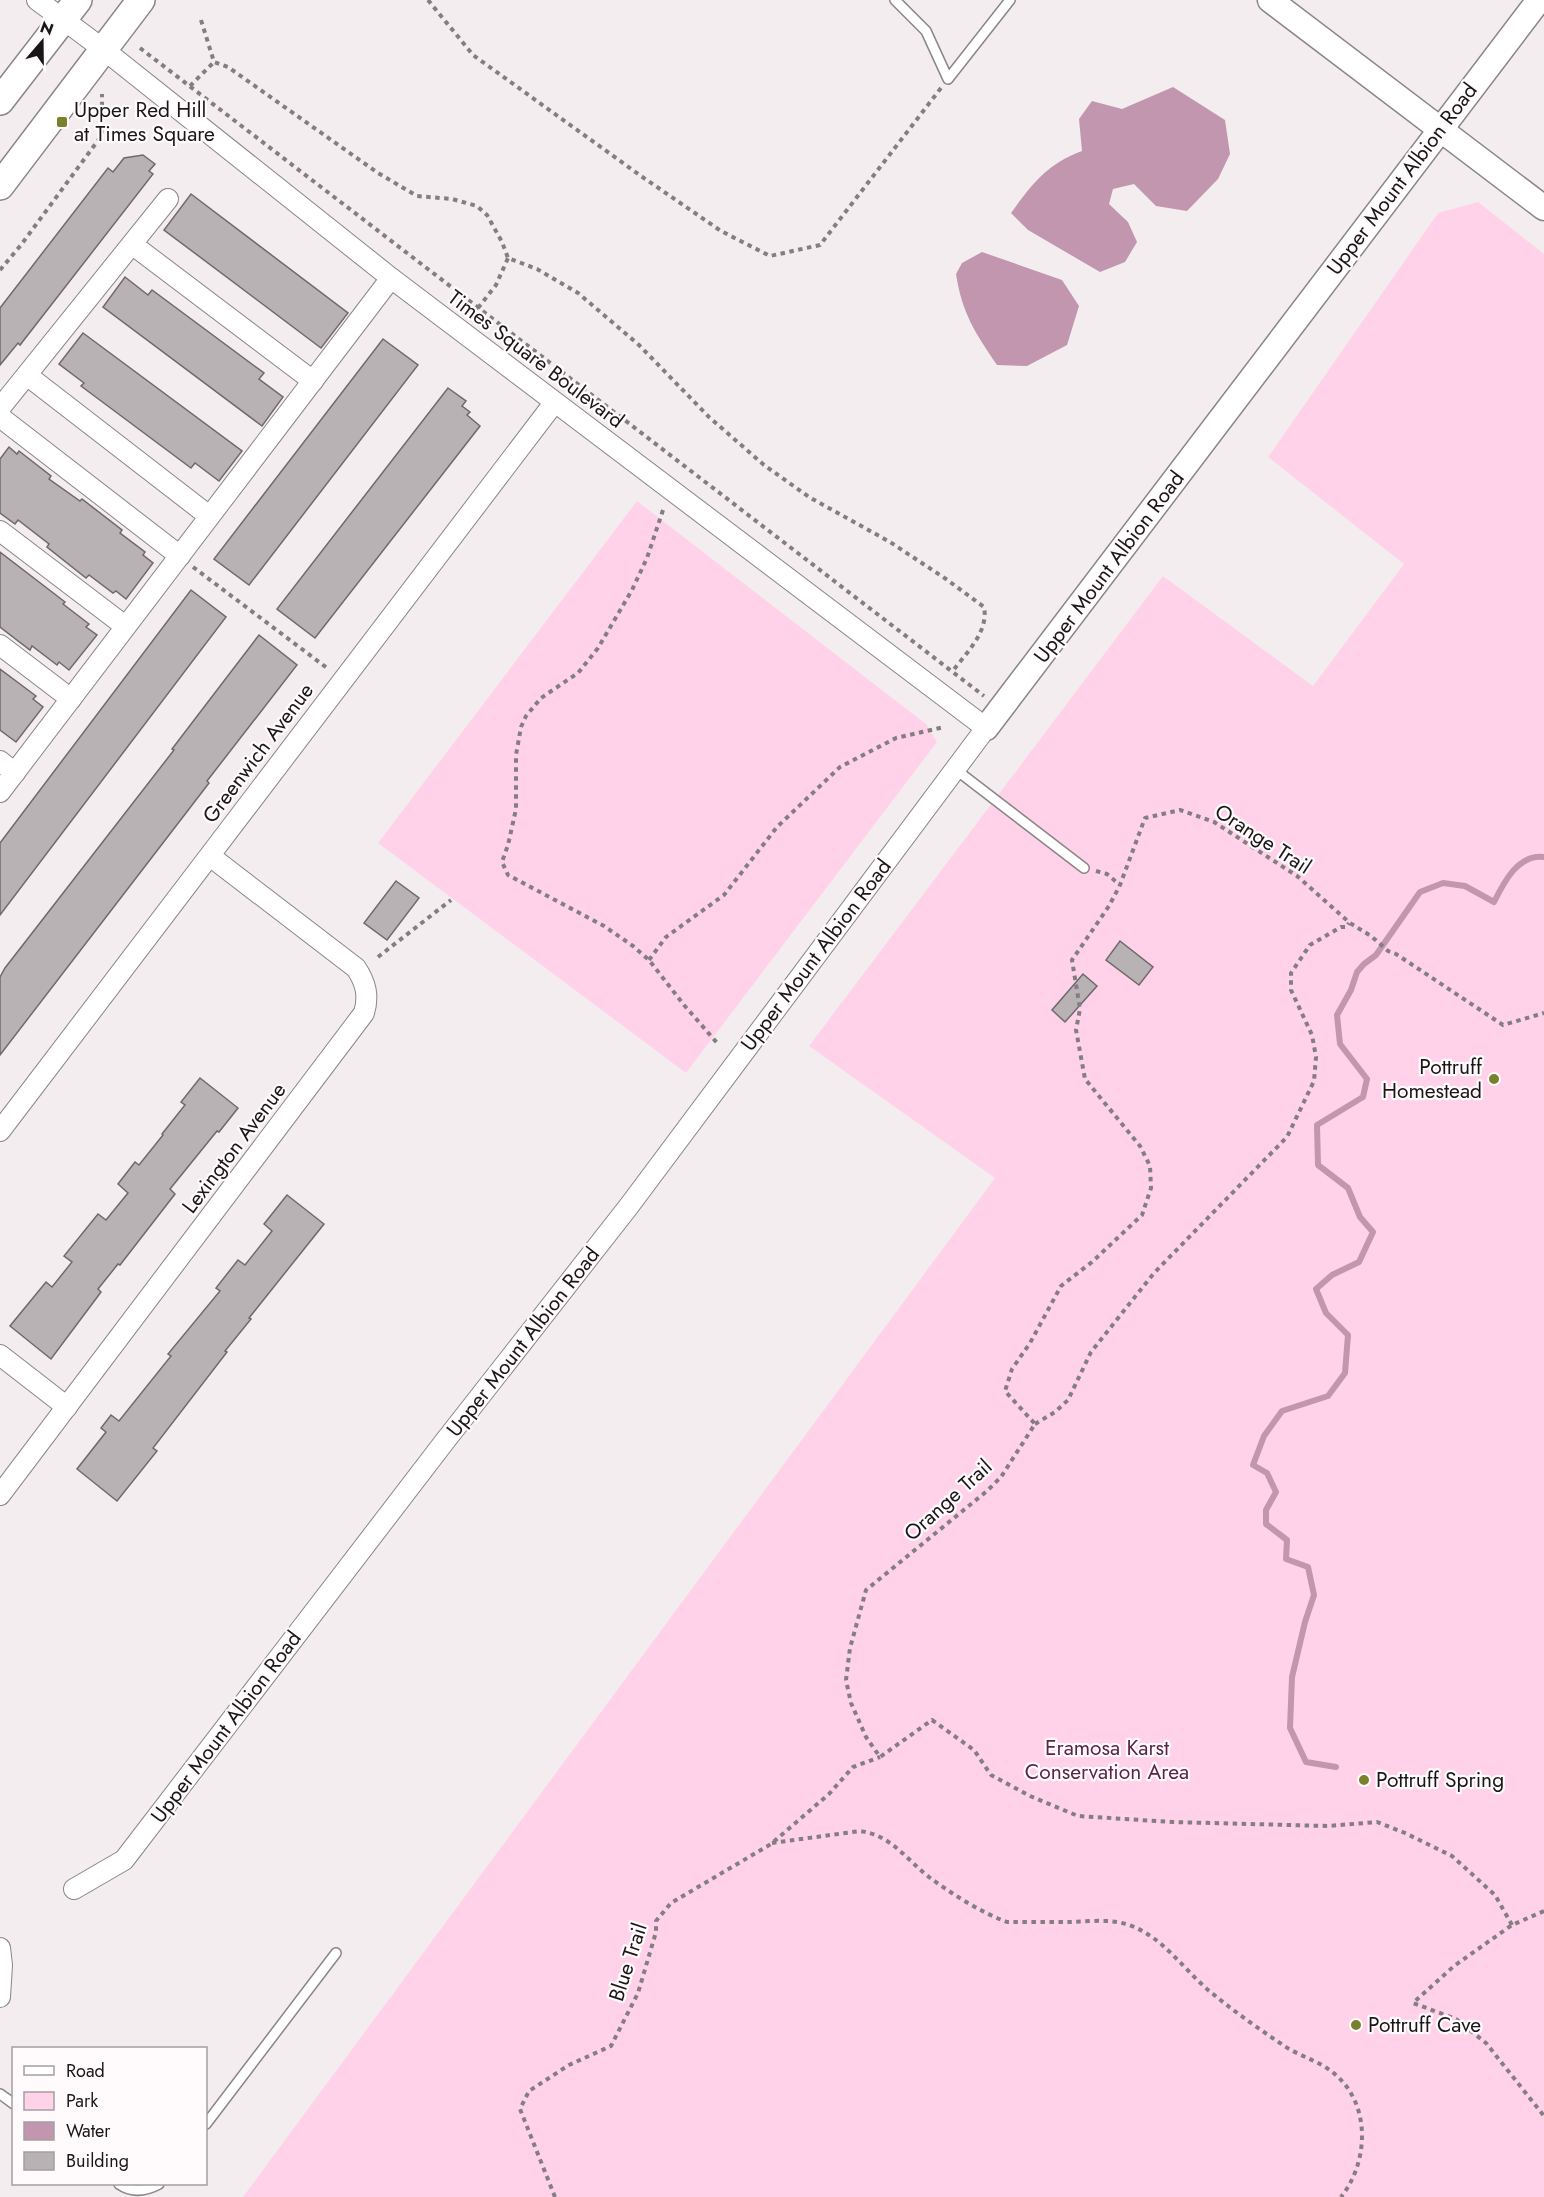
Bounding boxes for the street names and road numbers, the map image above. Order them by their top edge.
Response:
street label: Upper Mount Albion Road [1320,77,1484,281]
street label: Times Square Boulevard [442,283,630,435]
street label: Upper Mount Albion Road [1027,465,1191,669]
street label: Greenwich Avenue [195,677,321,829]
street label: Orange Trail [1209,797,1317,881]
street label: Upper Mount Albion Road [734,853,898,1057]
street label: Lexington Avenue [175,1076,293,1220]
street label: Upper Mount Albion Road [439,1241,607,1443]
street label: Orange Trail [897,1452,999,1548]
street label: Upper Mount Albion Road [144,1625,308,1829]
street label: Blue Trail [601,1919,655,2005]

